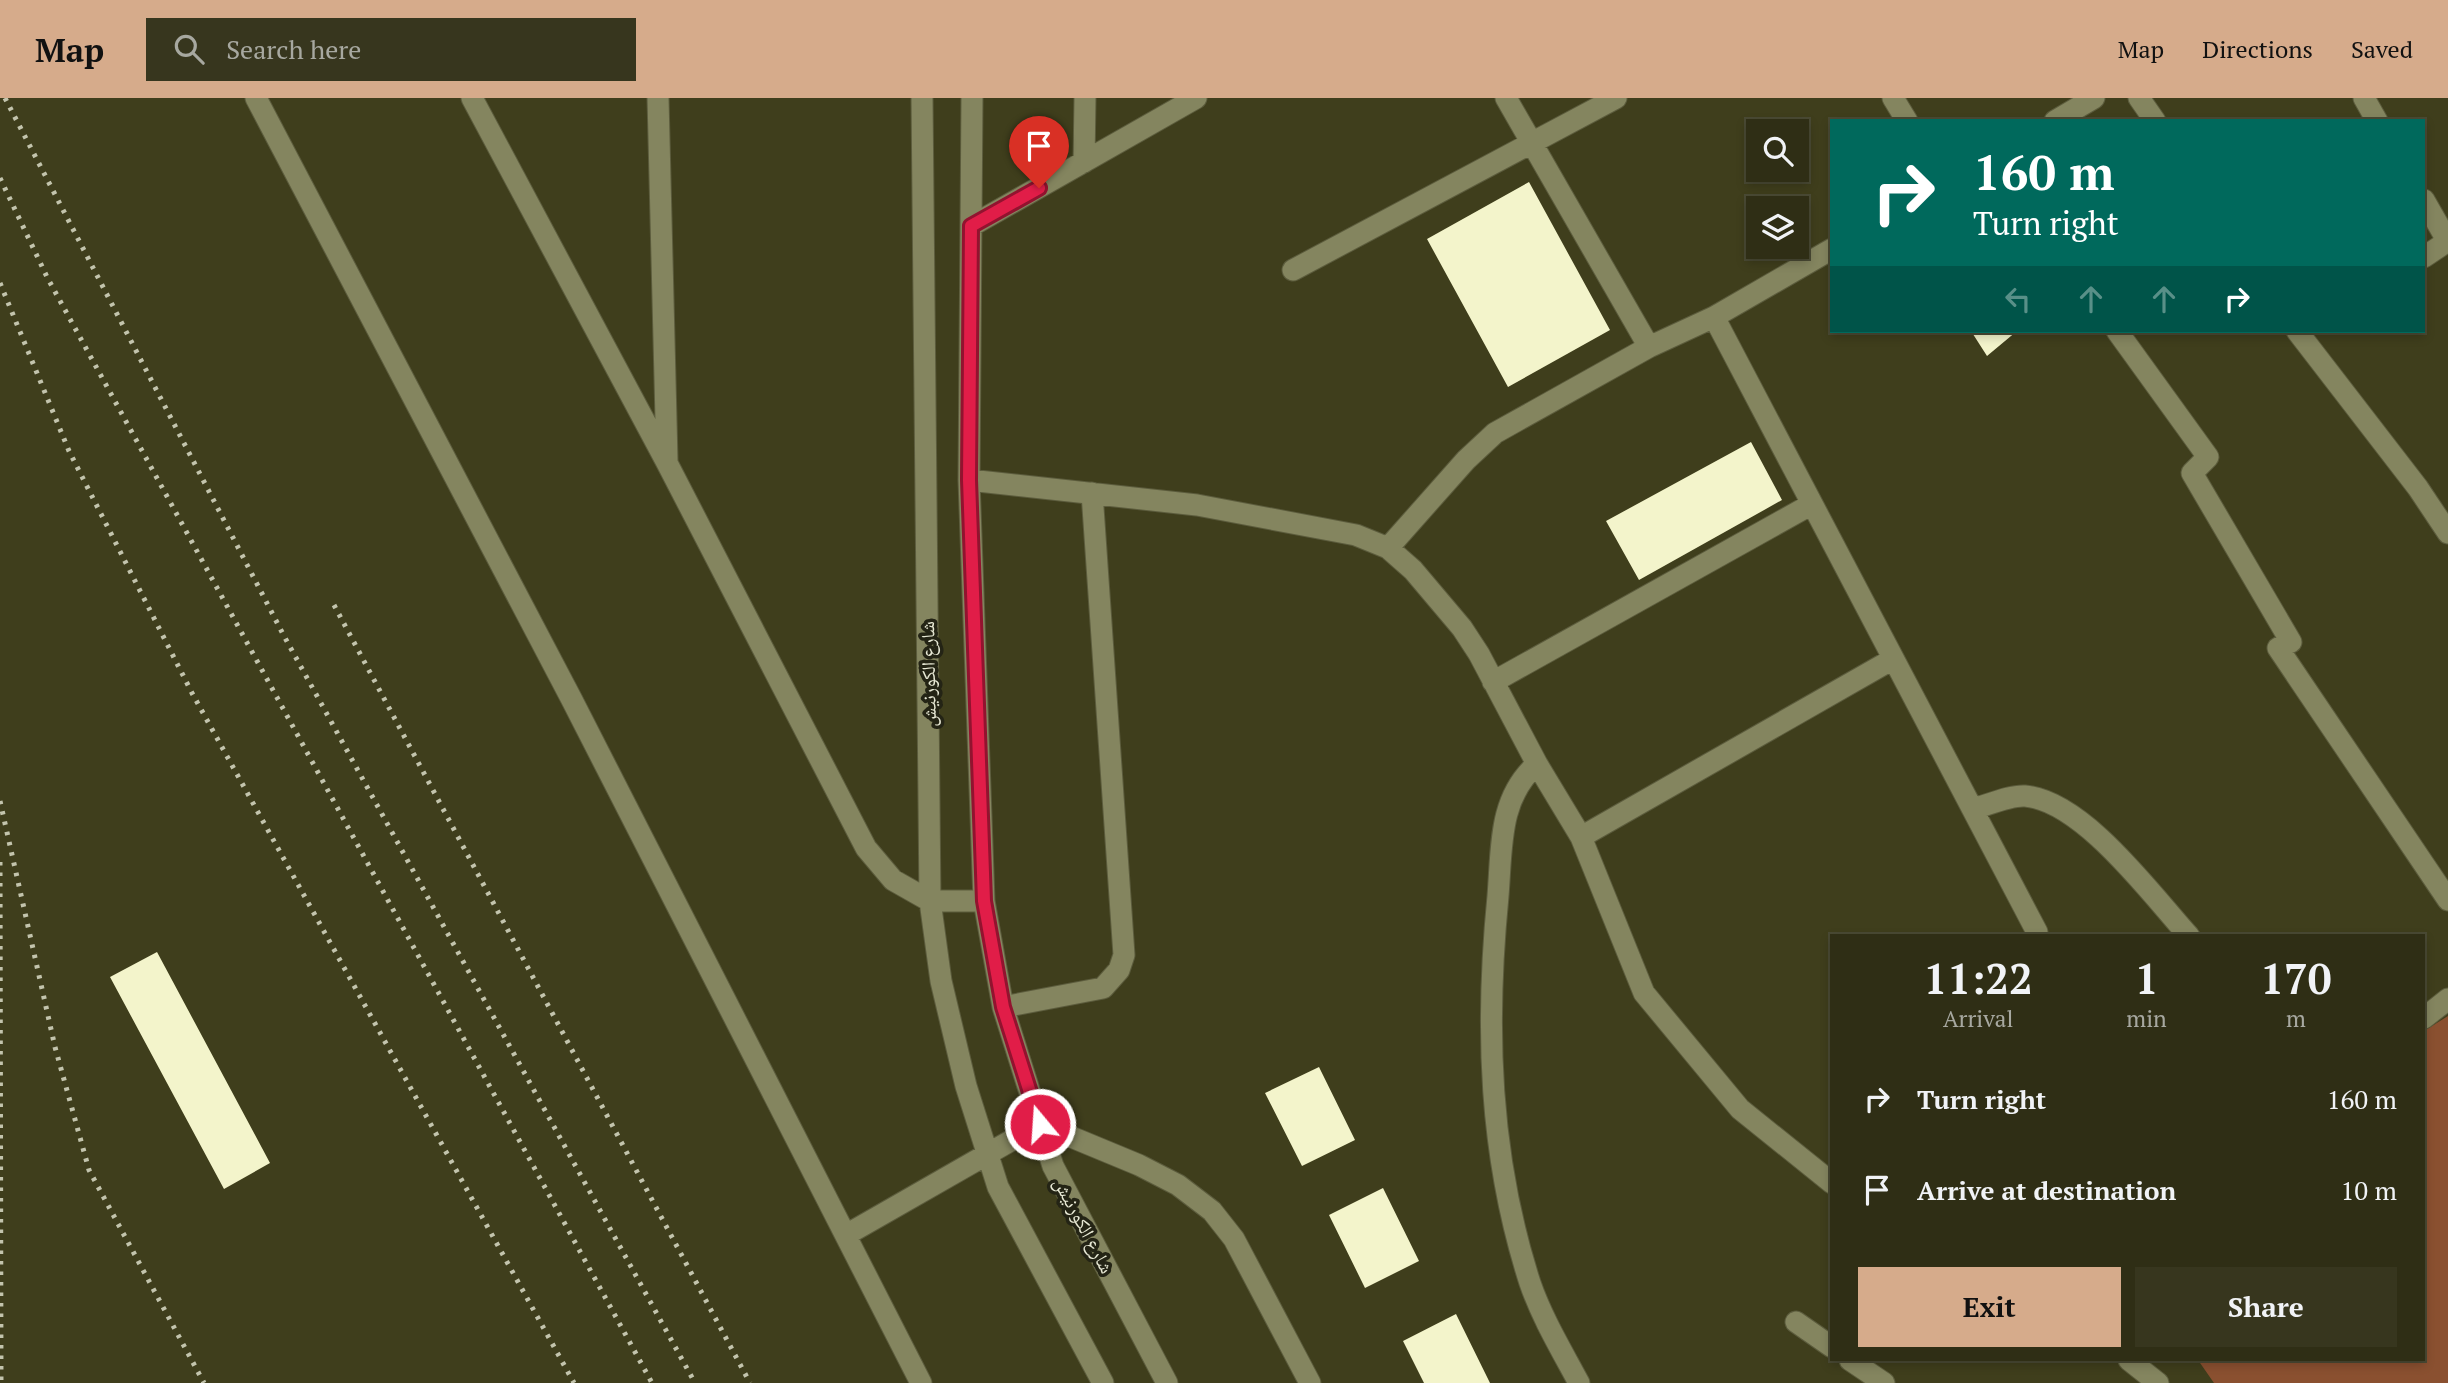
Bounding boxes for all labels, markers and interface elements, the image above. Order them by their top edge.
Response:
search box [146,18,636,81]
text: Map [35,28,104,71]
icon: search [170,30,208,68]
text: Search here [226,32,361,66]
text: Map [2118,33,2164,65]
text: Directions [2202,33,2313,65]
text: Saved [2351,33,2413,65]
pin [1009,116,1069,188]
map controls [1746,119,1809,259]
button: search [1746,119,1809,182]
icon: arrive [1020,127,1058,165]
text: 160 m [1973,139,2115,204]
icon: right [1858,147,1949,238]
button: layers [1746,196,1809,259]
text: Turn right [1973,202,2119,244]
icon: left [1999,280,2037,318]
icon: ahead [2072,280,2110,318]
icon: ahead [2145,280,2183,318]
icon: right [2218,280,2256,318]
street label: شارع الكورنيش [914,621,941,727]
text: 11:22 [1924,950,2033,1006]
text: 1 [2135,950,2158,1006]
text: 170 [2260,950,2331,1006]
text: Arrival [1943,1003,2013,1034]
text: min [2126,1003,2167,1034]
text: m [2286,1003,2306,1034]
icon: right [1858,1080,1896,1118]
text: Turn right [1917,1082,2046,1116]
text: 160 m [2327,1082,2397,1116]
position arrow [1003,1087,1077,1161]
icon: arrive [1858,1171,1896,1209]
street label: شارع الكورنيش [1049,1172,1120,1277]
text: Arrive at destination [1917,1173,2176,1207]
text: 10 m [2341,1173,2397,1207]
button: Exit [1858,1267,2121,1347]
button: Share [2135,1267,2397,1347]

